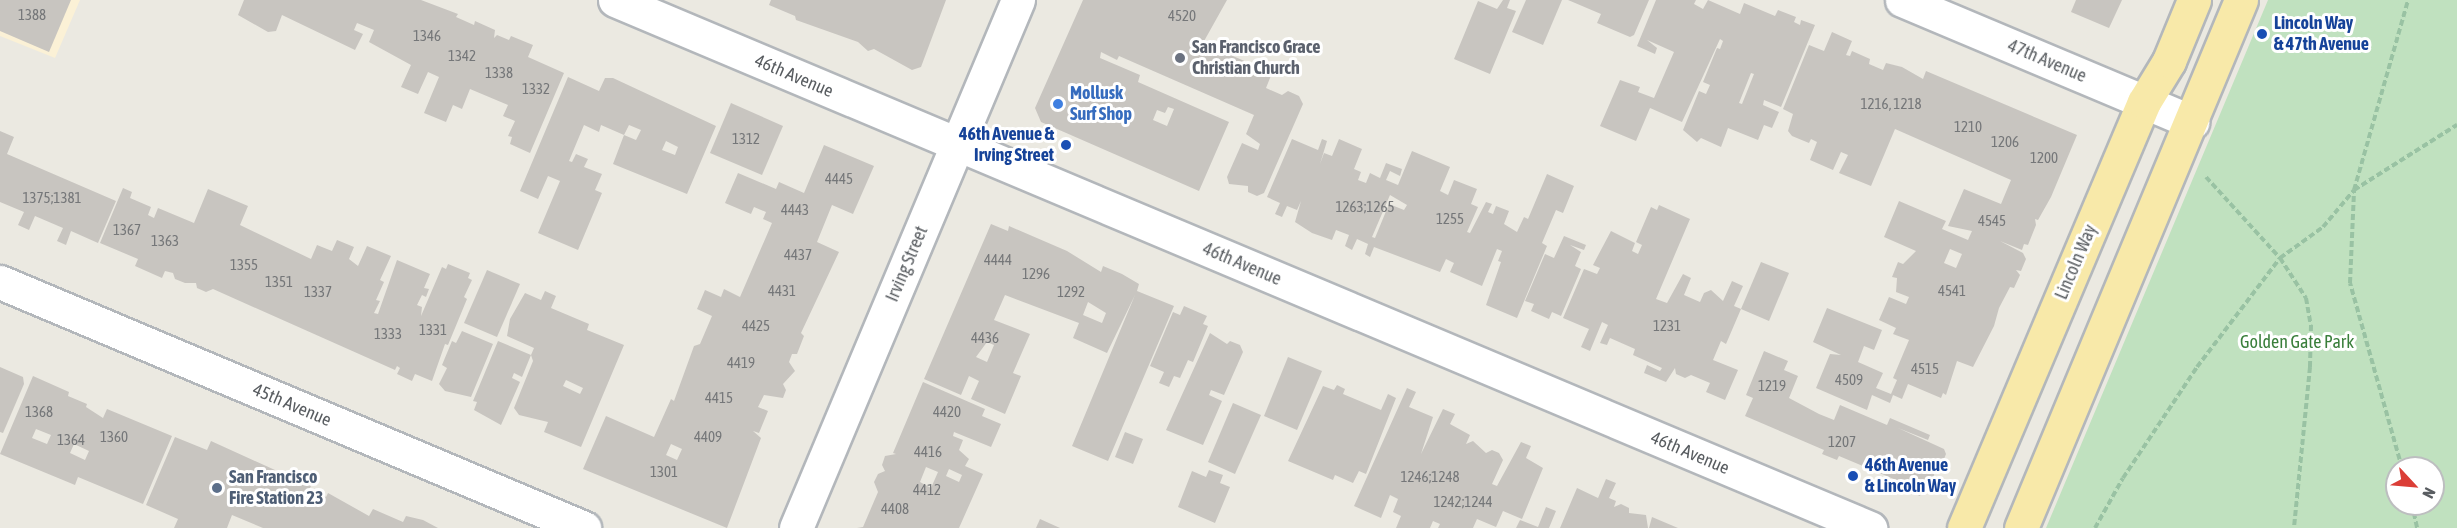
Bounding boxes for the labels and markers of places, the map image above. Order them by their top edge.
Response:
place label: Lincoln Way & 47th Avenue [2274,13,2369,56]
marker: Lincoln Way & 47th Avenue [2255,27,2269,41]
place label: San Francisco Grace Christian Church [1192,37,1321,80]
marker: San Francisco Grace Christian Church [1173,51,1187,65]
place label: Mollusk Surf Shop [1070,83,1132,125]
marker: Mollusk Surf Shop [1051,97,1065,111]
place label: 46th Avenue & Irving Street [959,124,1054,166]
marker: 46th Avenue & Irving Street [1059,138,1073,152]
place label: 46th Avenue & Lincoln Way [1865,455,1956,498]
place label: San Francisco Fire Station 23 [229,467,323,510]
marker: 46th Avenue & Lincoln Way [1846,469,1860,483]
marker: San Francisco Fire Station 23 [210,481,224,495]

